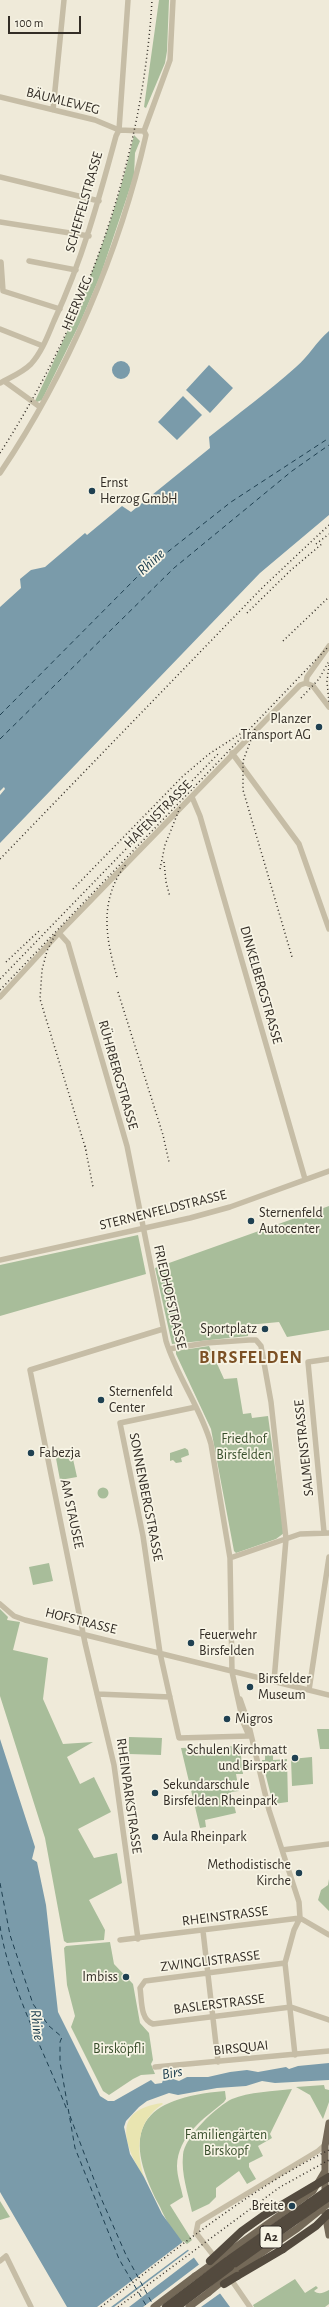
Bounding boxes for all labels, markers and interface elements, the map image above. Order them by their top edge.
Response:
scale bar [10,8,83,34]
text: 100 m [15,17,43,29]
street label: BÄUMLEWEG [24,84,102,118]
street label: SCHEFFELSTRASSE [62,150,106,254]
street label: HEERWEG [58,273,96,333]
place label: Ernst Herzog GmbH [100,475,178,508]
marker: Ernst Herzog GmbH [87,486,97,496]
water label: Rhine [134,545,168,579]
place label: Planzer Transport AG [240,711,311,744]
marker: Planzer Transport AG [314,722,324,732]
street label: HAFENSTRASSE [121,777,195,851]
street label: DINKELBERGSTRASSE [236,924,286,1046]
street label: RÜHRBERGSTRASSE [94,1018,142,1132]
street label: STERNENFELDSTRASSE [98,1186,228,1234]
place label: Sternenfeld Autocenter [259,1205,323,1238]
marker: Sternenfeld Autocenter [246,1216,256,1226]
street label: FRIEDHOFSTRASSE [150,1243,190,1351]
place label: Sportplatz [200,1321,257,1337]
marker: Sportplatz [260,1324,270,1334]
district label: BIRSFELDEN [199,1347,303,1369]
place label: Sternenfeld Center [109,1384,173,1416]
marker: Sternenfeld Center [96,1395,106,1405]
street label: SALMENSTRASSE [291,1399,317,1497]
street label: SONNENBERGSTRASSE [125,1431,167,1563]
park label: Friedhof Birsfelden [216,1431,272,1464]
place label: Fabezja [39,1445,81,1461]
marker: Fabezja [26,1448,36,1458]
street label: AM STAUSEE [56,1478,88,1550]
street label: HOFSTRASSE [43,1604,119,1638]
place label: Feuerwehr Birsfelden [199,1627,257,1660]
marker: Feuerwehr Birsfelden [186,1638,196,1648]
place label: Birsfelder Museum [258,1671,311,1704]
marker: Birsfelder Museum [245,1682,255,1692]
place label: Migros [235,1711,273,1727]
marker: Migros [222,1714,232,1724]
street label: RHEINPARKSTRASSE [113,1737,145,1855]
place label: Schulen Kirchmatt und Birspark [187,1742,287,1774]
marker: Schulen Kirchmatt und Birspark [290,1753,300,1763]
place label: Sekundarschule Birsfelden Rheinpark [163,1777,277,1810]
marker: Sekundarschule Birsfelden Rheinpark [150,1788,160,1798]
place label: Aula Rheinpark [163,1829,247,1845]
marker: Aula Rheinpark [150,1832,160,1842]
place label: Methodistische Kirche [207,1857,291,1890]
marker: Methodistische Kirche [294,1868,304,1878]
street label: RHEINSTRASSE [181,1902,269,1930]
street label: ZWINGLISTRASSE [159,1947,261,1975]
place label: Imbiss [82,1969,118,1985]
marker: Imbiss [121,1972,131,1982]
street label: BASLERSTRASSE [173,1990,265,2018]
water label: Rhine [26,2009,48,2041]
street label: BIRSQUAI [213,2037,269,2059]
park label: Birsköpfli [93,2041,145,2057]
water label: Birs [160,2062,184,2084]
park label: Familiengärten Birskopf [185,2127,267,2160]
place label: Breite [252,2198,284,2214]
marker: Breite [287,2201,297,2211]
road number: A2 [260,2226,282,2248]

